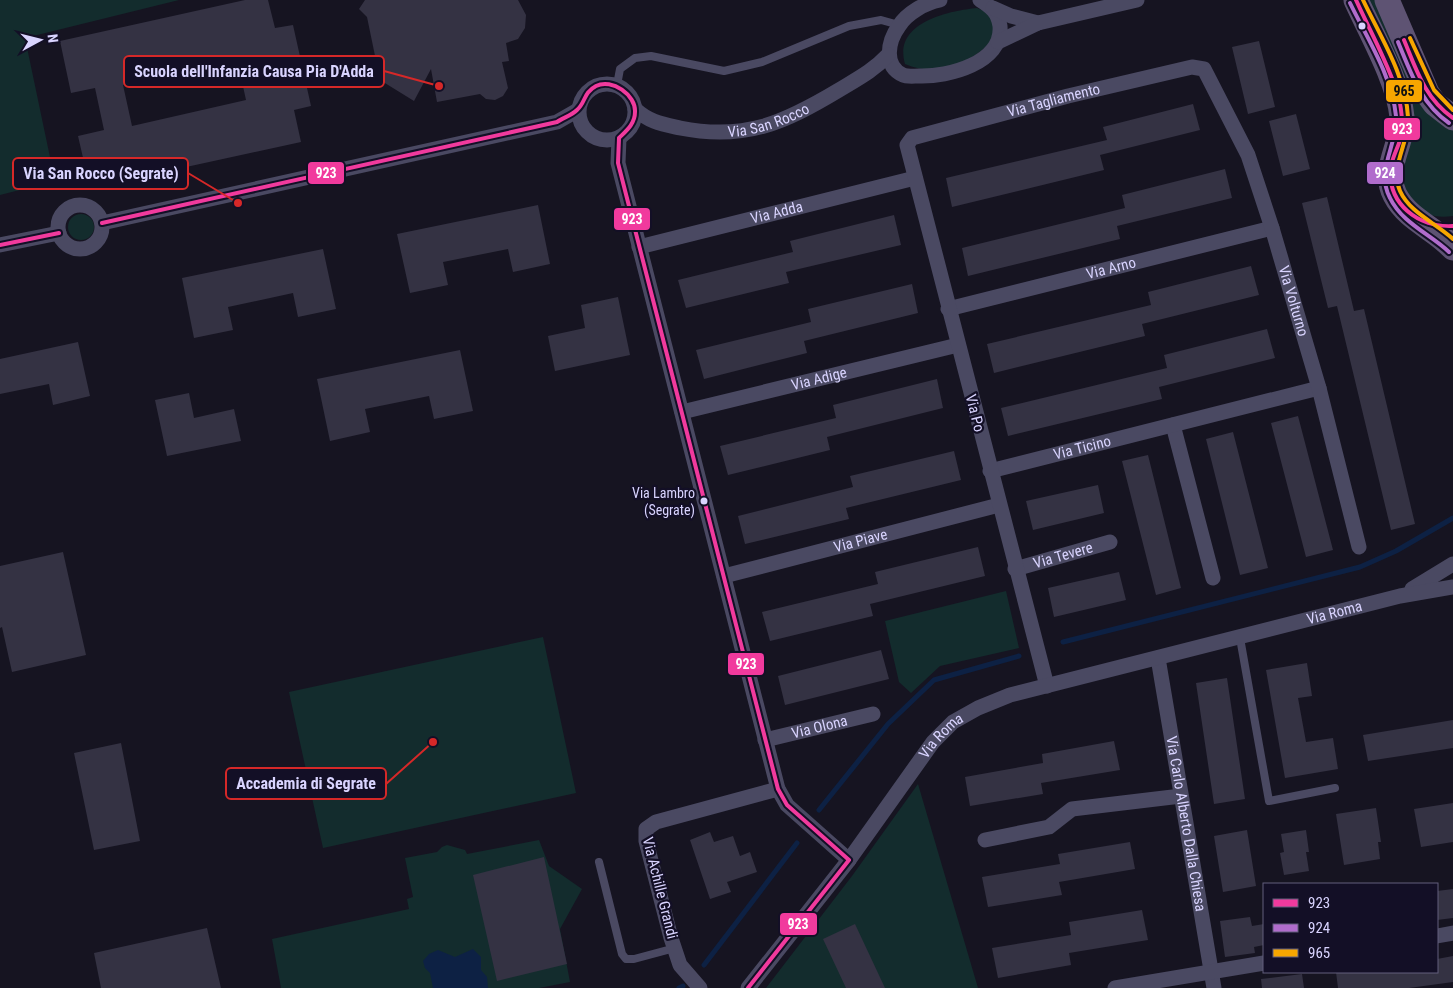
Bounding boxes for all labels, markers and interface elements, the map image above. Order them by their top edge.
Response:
north arrow [15,15,65,65]
unlabelled marker [1357,21,1367,31]
text: N [44,33,61,44]
callout: Scuola dell'Infanzia Causa Pia D'Adda [124,56,384,87]
text: Scuola dell'Infanzia Causa Pia D'Adda [134,62,374,81]
line badge: 965 [1385,79,1423,103]
street label: Via Tagliamento [1005,80,1102,121]
text: 965 [1393,83,1415,99]
street label: Via San Rocco [727,100,812,141]
line badge: 923 [1383,117,1421,141]
text: 923 [1391,121,1413,137]
callout: Via San Rocco (Segrate) [13,158,188,189]
line badge: 923 [307,161,345,185]
line badge: 924 [1366,161,1404,185]
text: Via San Rocco (Segrate) [23,164,179,183]
text: 923 [315,165,337,181]
text: 924 [1374,165,1396,181]
street label: Via Adda [749,197,805,228]
line badge: 923 [613,207,651,231]
text: 923 [621,211,643,227]
street label: Via Arno [1084,253,1138,283]
street label: Via Volturno [1275,264,1312,338]
street label: Via Adige [789,363,849,394]
street label: Via Po [962,392,988,434]
street label: Via Ticino [1051,432,1113,464]
place label: Via Lambro (Segrate) [632,485,695,519]
marker: Via Lambro (Segrate) [699,496,709,506]
street label: Via Piave [832,525,889,556]
street label: Via Tevere [1031,538,1095,572]
street label: Via Roma [1305,597,1364,628]
line badge: 923 [727,652,765,676]
text: 923 [735,656,757,672]
street label: Via Roma [915,709,966,762]
street label: Via Olona [790,711,849,742]
street label: Via Carlo Alberto Dalla Chiesa [1162,735,1210,913]
callout: Accademia di Segrate [226,768,386,799]
text: Accademia di Segrate [236,774,376,793]
street label: Via Achille Grandi [639,835,681,941]
legend [1263,883,1438,973]
text: 923 [1308,894,1330,912]
line badge: 923 [779,912,818,936]
text: 923 [787,916,809,932]
text: 924 [1308,919,1330,937]
text: 965 [1308,944,1330,962]

